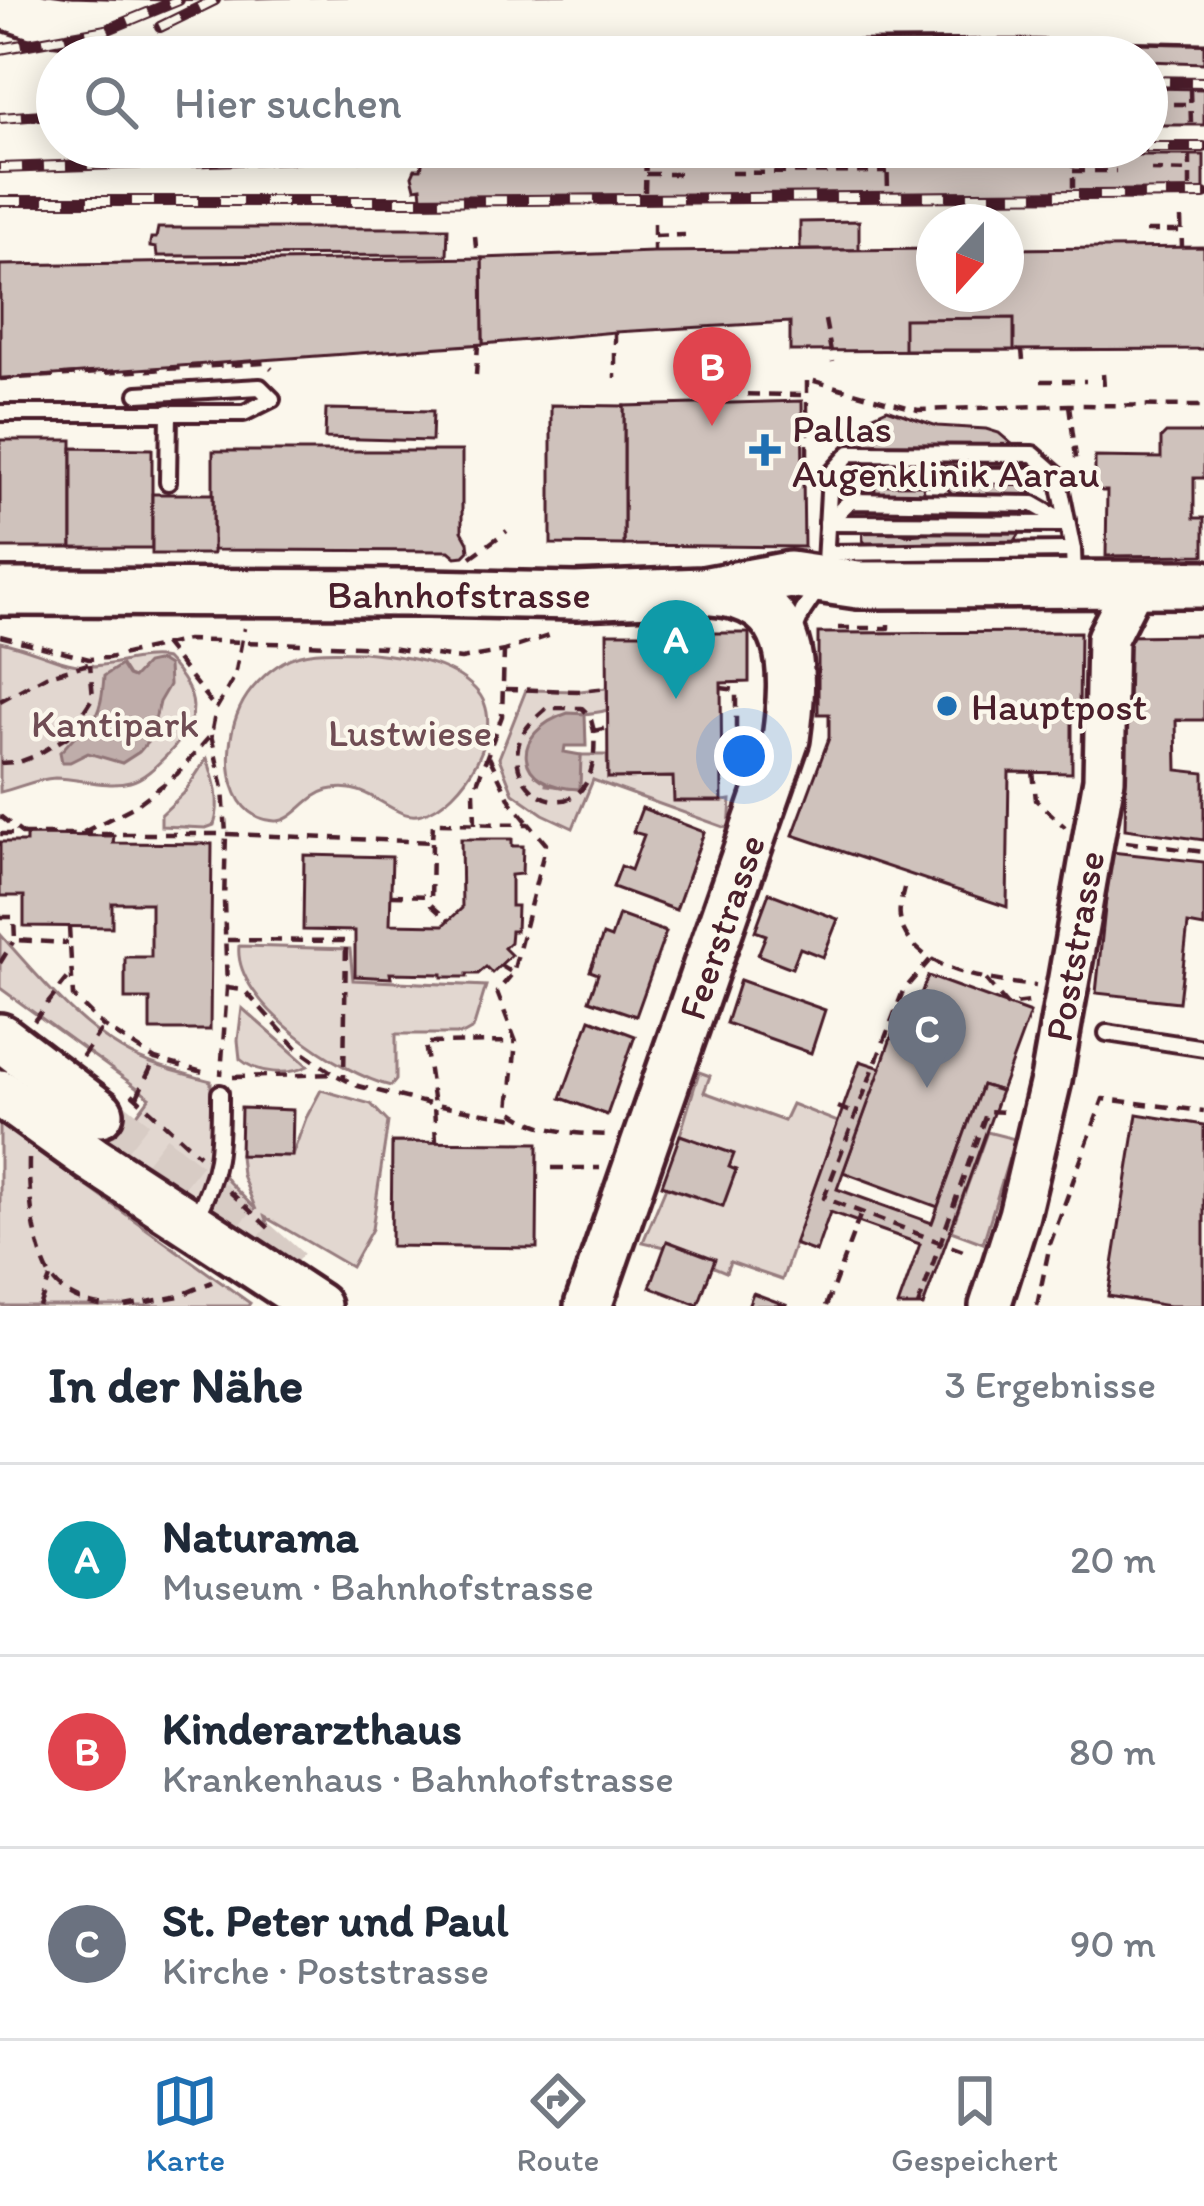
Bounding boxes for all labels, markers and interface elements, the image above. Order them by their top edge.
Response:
search box [36,36,1168,168]
icon: search [78,69,144,135]
text: Hier suchen [174,75,402,129]
north arrow [916,204,1024,312]
pin: B [673,327,751,426]
place label: Pallas Augenklinik Aarau [792,405,1100,497]
marker: Pallas Augenklinik Aarau [749,434,781,466]
street label: Bahnhofstrasse [327,571,591,618]
pin: A [637,600,715,699]
place label: Hauptpost [971,683,1147,730]
marker: Hauptpost [934,693,960,719]
park label: Kantipark [31,700,199,747]
park label: Lustwiese [328,709,492,756]
your location [714,726,774,786]
street label: Feerstrasse [668,828,775,1026]
street label: Poststrasse [1035,847,1114,1045]
pin: C [888,989,966,1088]
text: In der Nähe [48,1354,303,1415]
text: 3 Ergebnisse [945,1361,1156,1408]
text: Naturama [162,1509,359,1563]
text: A [75,1536,99,1583]
text: 20 m [1070,1536,1156,1583]
text: Museum · Bahnhofstrasse [162,1563,594,1610]
text: Kinderarzthaus [162,1701,462,1755]
text: B [74,1728,100,1775]
text: 80 m [1069,1728,1156,1775]
text: Krankenhaus · Bahnhofstrasse [162,1755,674,1802]
text: St. Peter und Paul [162,1893,508,1947]
text: C [74,1920,100,1967]
text: 90 m [1070,1920,1156,1967]
text: Kirche · Poststrasse [162,1947,489,1994]
tab: Karte [146,2068,225,2179]
tab: Route [517,2068,600,2179]
tab: Gespeichert [891,2068,1058,2179]

